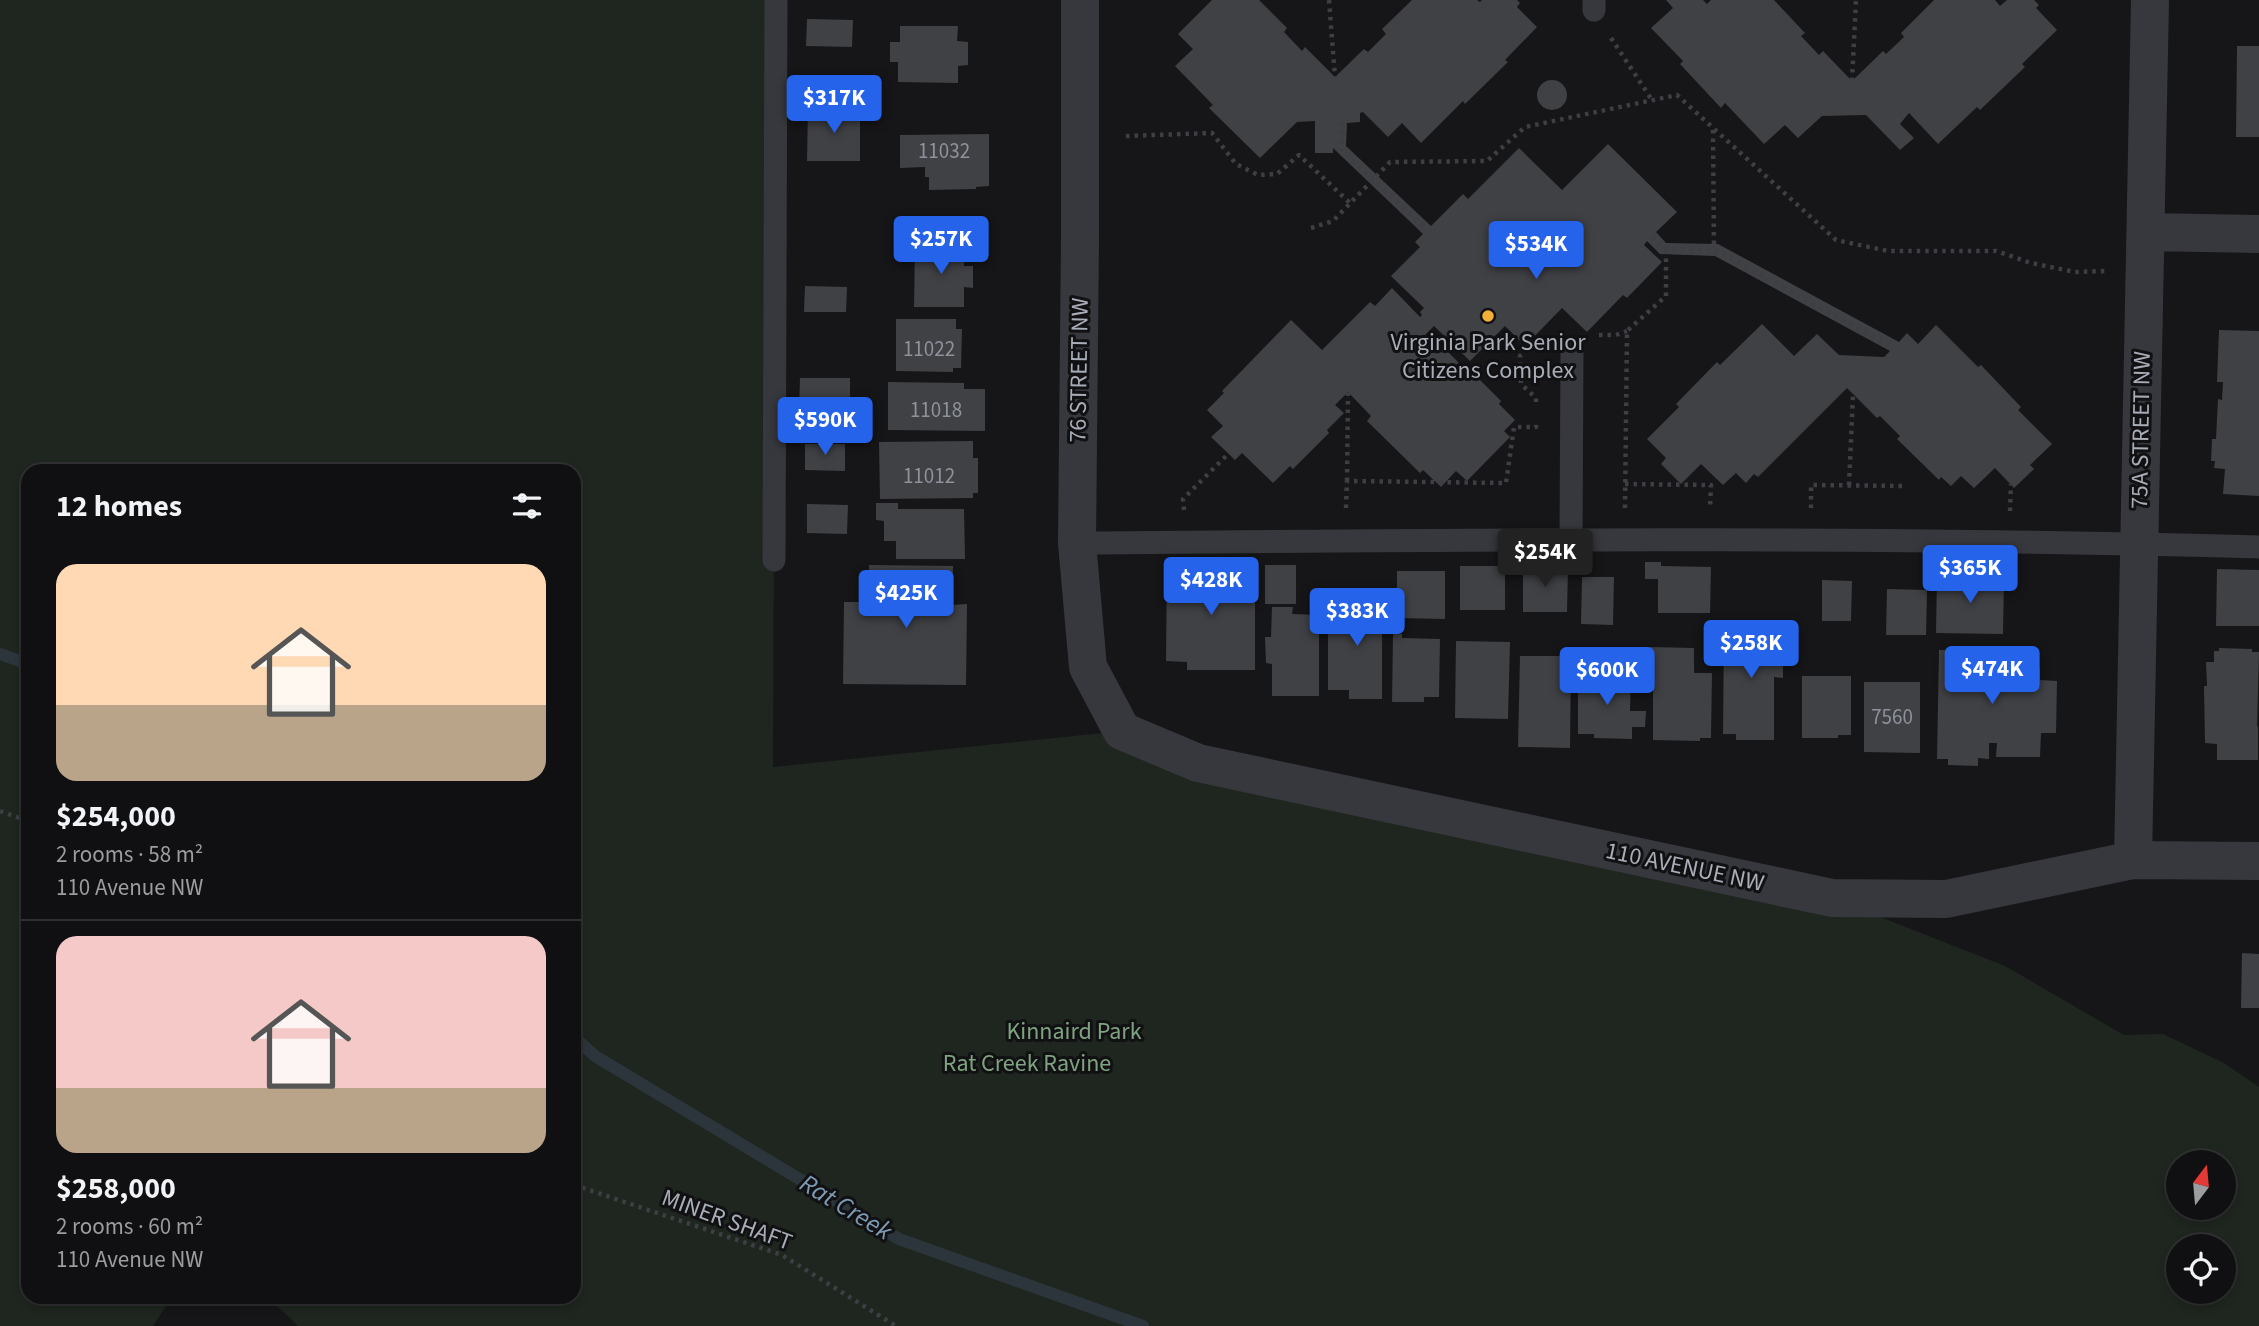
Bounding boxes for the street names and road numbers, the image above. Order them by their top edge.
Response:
street label: 76 STREET NW [1060,297,1098,443]
street label: 75A STREET NW [2122,351,2160,509]
street label: 110 AVENUE NW [1603,833,1768,901]
street label: MINER SHAFT [657,1180,797,1260]

